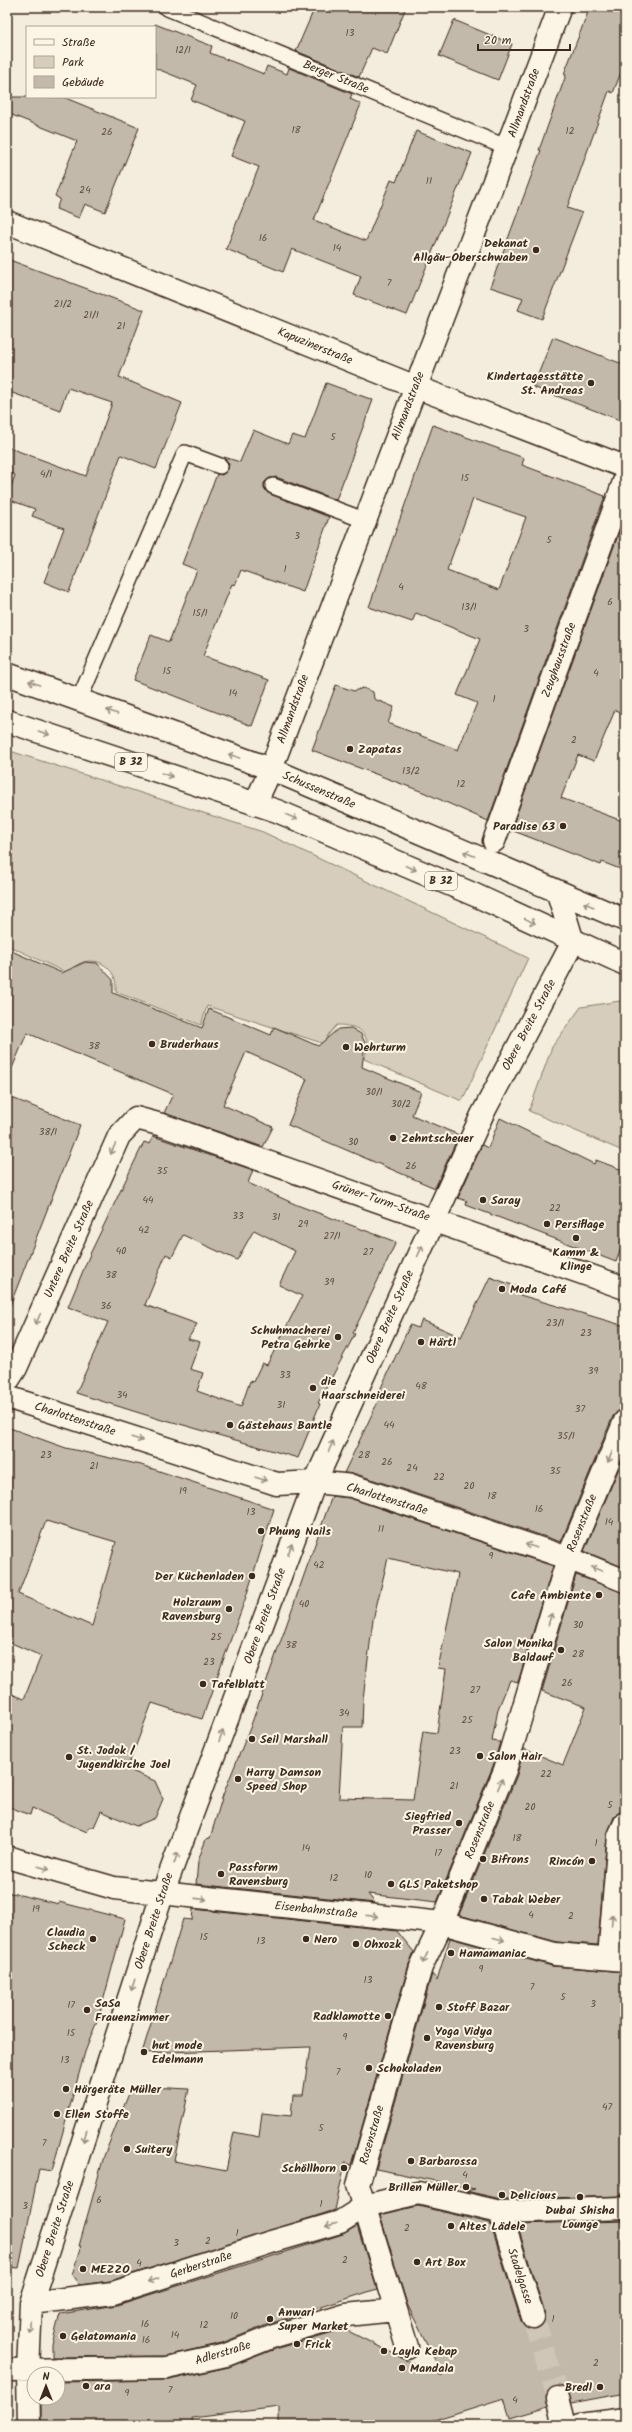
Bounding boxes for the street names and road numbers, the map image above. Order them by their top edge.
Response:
street label: Berger Straße [300,55,373,99]
street label: Allmandstraße [503,65,546,140]
street label: Kapuzinerstraße [274,322,356,370]
street label: Allmandstraße [386,368,430,443]
street label: Zeughausstraße [537,619,582,700]
street label: Allmandstraße [272,671,315,746]
road number: B 32 [115,753,147,771]
street label: Schussenstraße [280,766,359,814]
road number: B 32 [425,872,457,890]
street label: Obere Breite Straße [497,975,561,1074]
street label: Grüner-Turm-Straße [329,1175,433,1227]
street label: Untere Breite Straße [39,1196,99,1301]
street label: Obere Breite Straße [361,1266,419,1367]
street label: Charlottenstraße [32,1397,119,1441]
street label: Charlottenstraße [344,1478,431,1521]
street label: Rosenstraße [562,1491,602,1555]
street label: Obere Breite Straße [239,1565,291,1667]
street label: Rosenstraße [460,1798,500,1862]
street label: Obere Breite Straße [129,1869,179,1972]
street label: Eisenbahnstraße [274,1896,359,1924]
street label: Rosenstraße [354,2102,390,2167]
street label: Obere Breite Straße [30,2177,80,2280]
street label: Gerberstraße [168,2246,235,2284]
street label: Stadelgasse [502,2246,538,2307]
street label: Adlerstraße [193,2335,254,2370]

